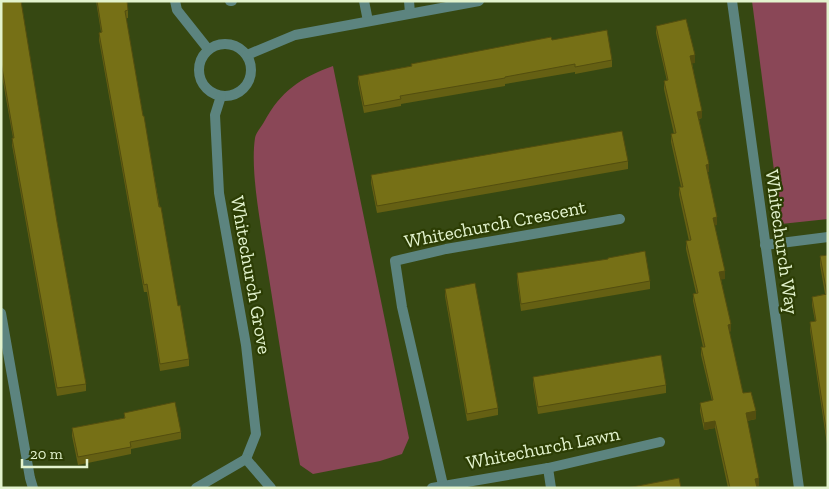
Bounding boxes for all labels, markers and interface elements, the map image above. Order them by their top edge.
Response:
street label: Whitechurch Way [760,168,804,316]
street label: Whitechurch Grove [226,194,276,356]
street label: Whitechurch Crescent [402,195,588,253]
street label: Whitechurch Lawn [464,422,622,474]
scale bar [22,436,88,468]
text: 20 m [30,445,63,463]

